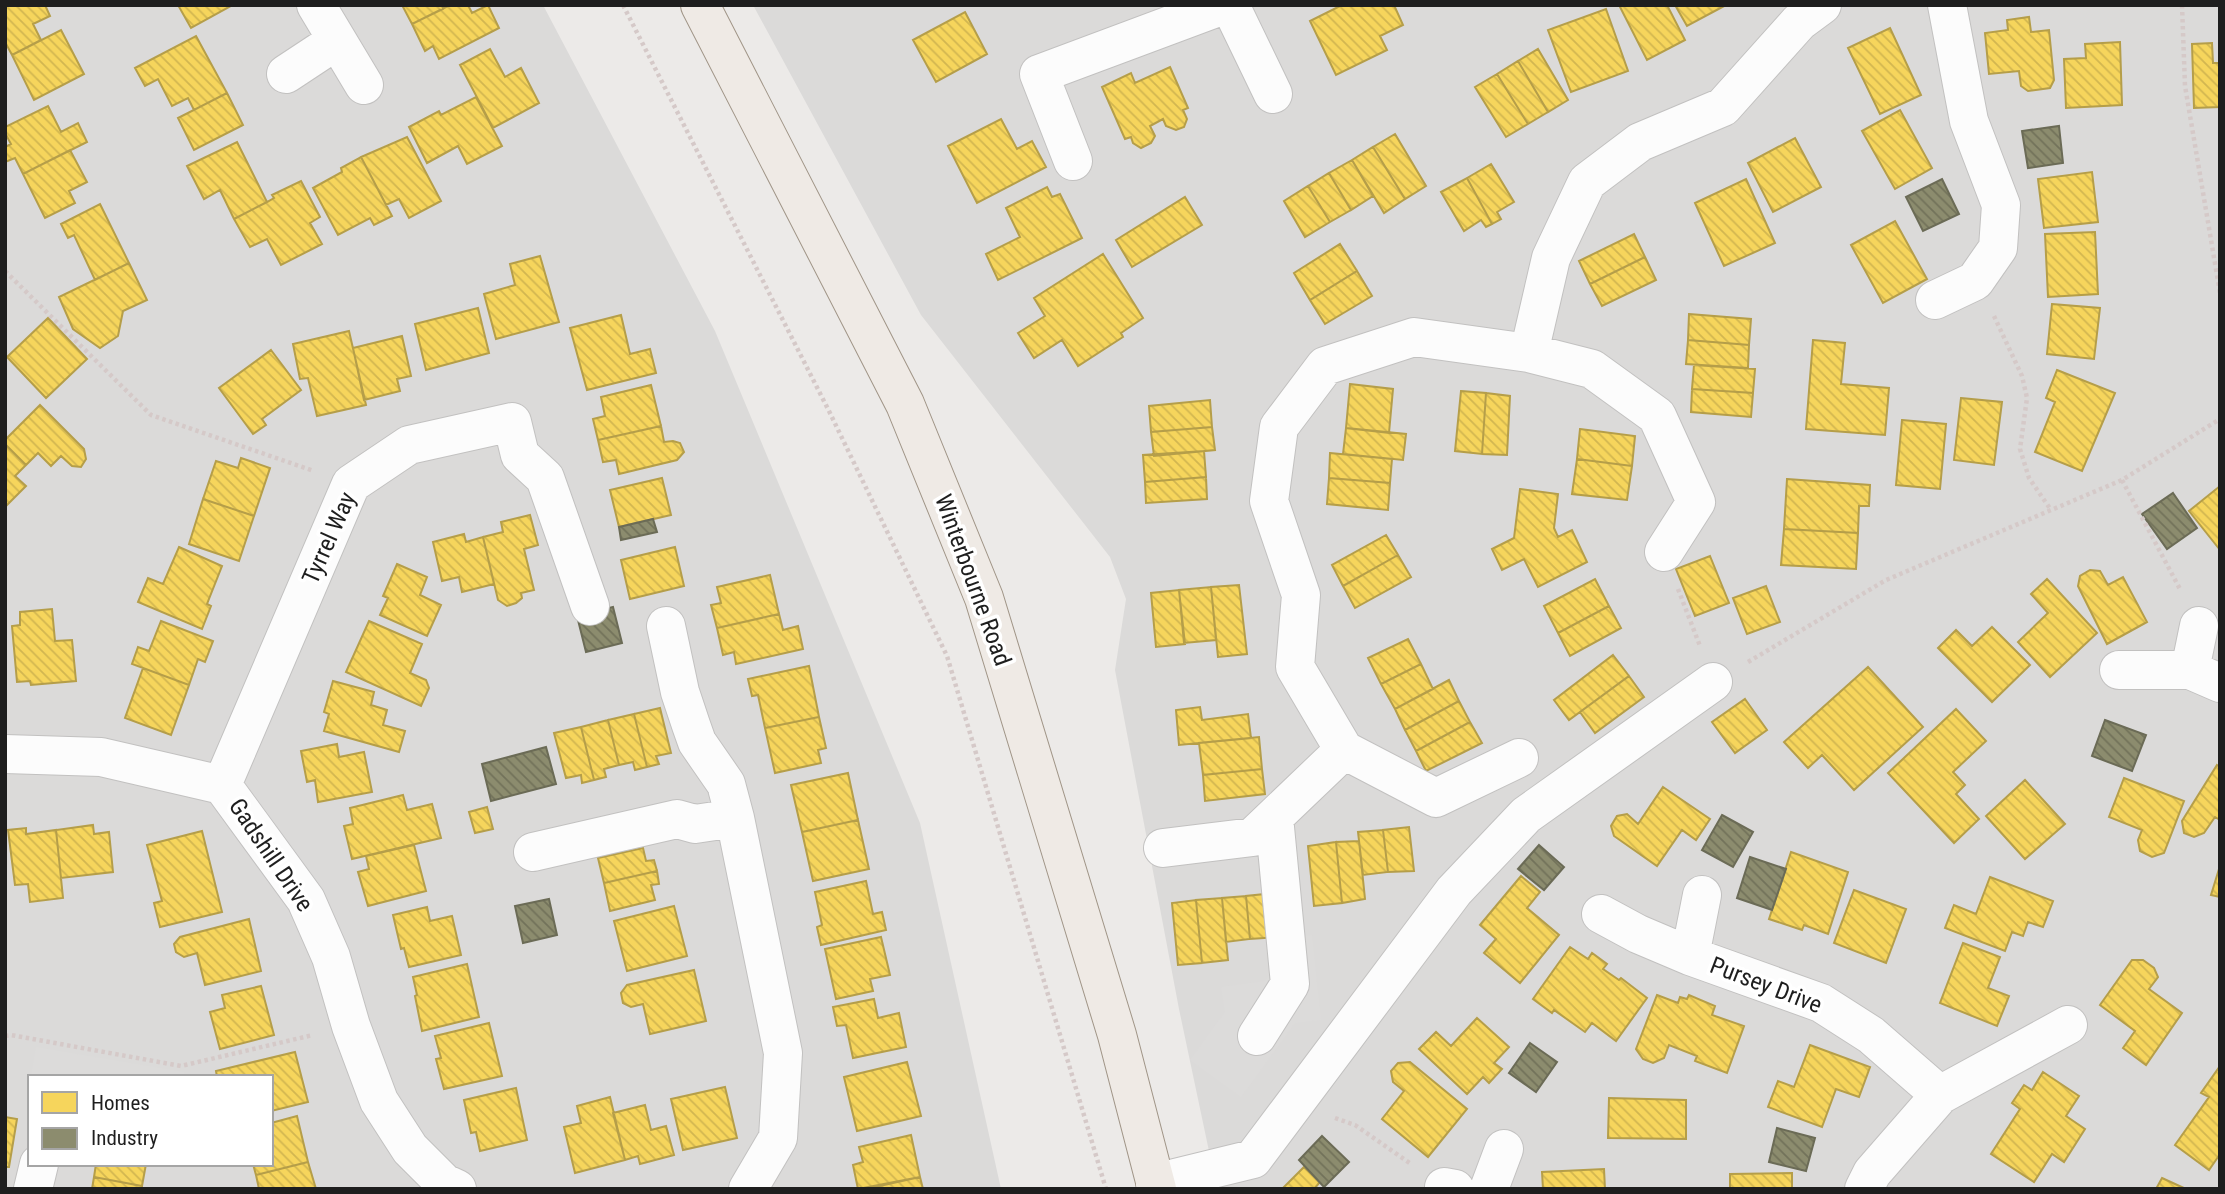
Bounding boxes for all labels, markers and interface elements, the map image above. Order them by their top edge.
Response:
street label: Tyrrel Way [296,488,362,588]
street label: Winterbourne Road [929,490,1017,670]
street label: Gadshill Drive [223,793,319,917]
street label: Pursey Drive [1706,951,1826,1019]
legend [28,1075,273,1166]
text: Homes [91,1091,150,1115]
text: Industry [91,1126,158,1150]

